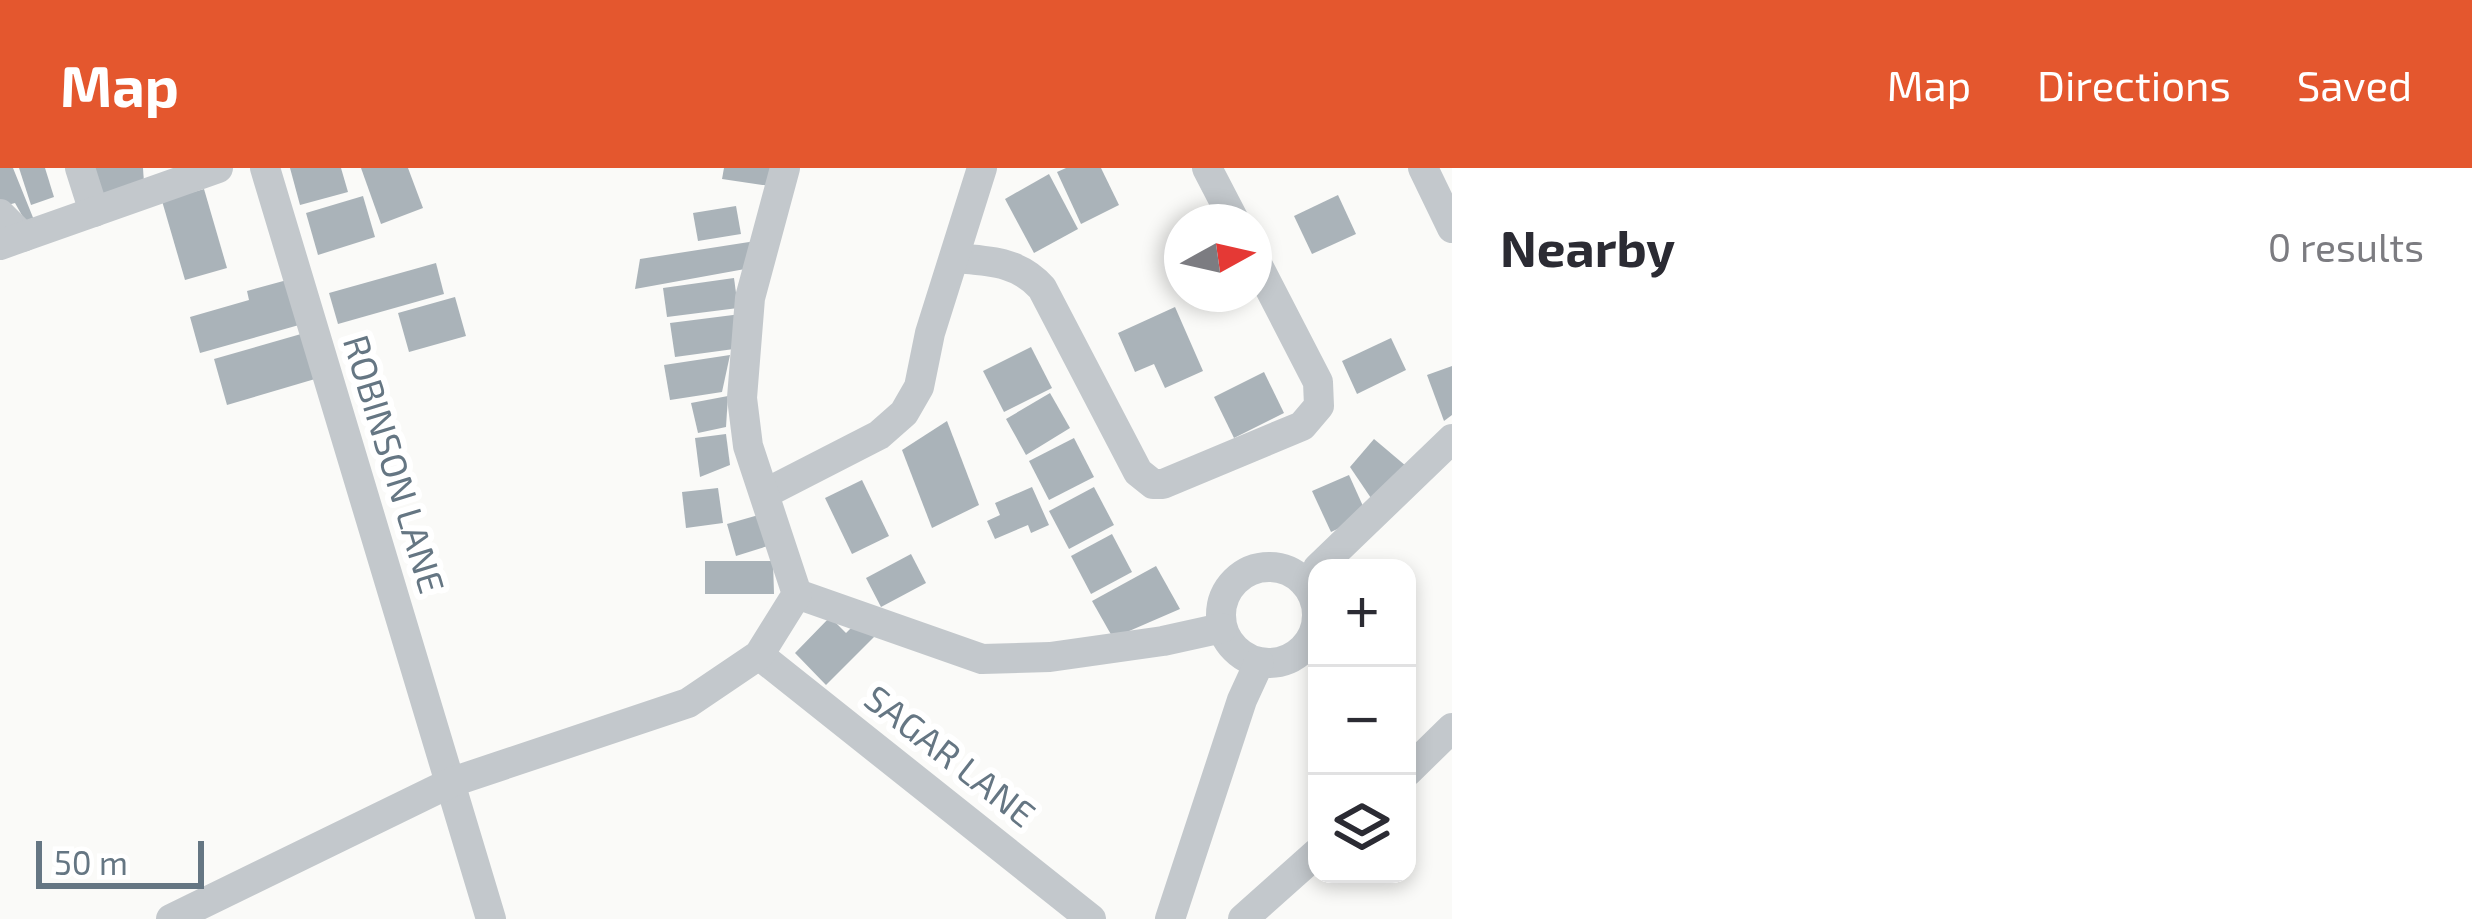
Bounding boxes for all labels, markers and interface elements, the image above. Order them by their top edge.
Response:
text: Map [60,50,179,118]
text: Map [1887,59,1971,109]
text: Directions [2037,59,2231,109]
text: Saved [2297,59,2412,109]
north arrow [1164,204,1272,312]
text: Nearby [1500,216,1675,277]
text: 0 results [2268,223,2424,270]
street label: ROBINSON LANE [336,329,455,598]
map controls [1308,559,1416,883]
button: + [1308,559,1416,667]
button: − [1308,667,1416,775]
street label: SAGAR LANE [857,675,1045,835]
button: layers [1308,775,1416,883]
scale bar [36,835,204,888]
text: 50 m [54,842,128,882]

